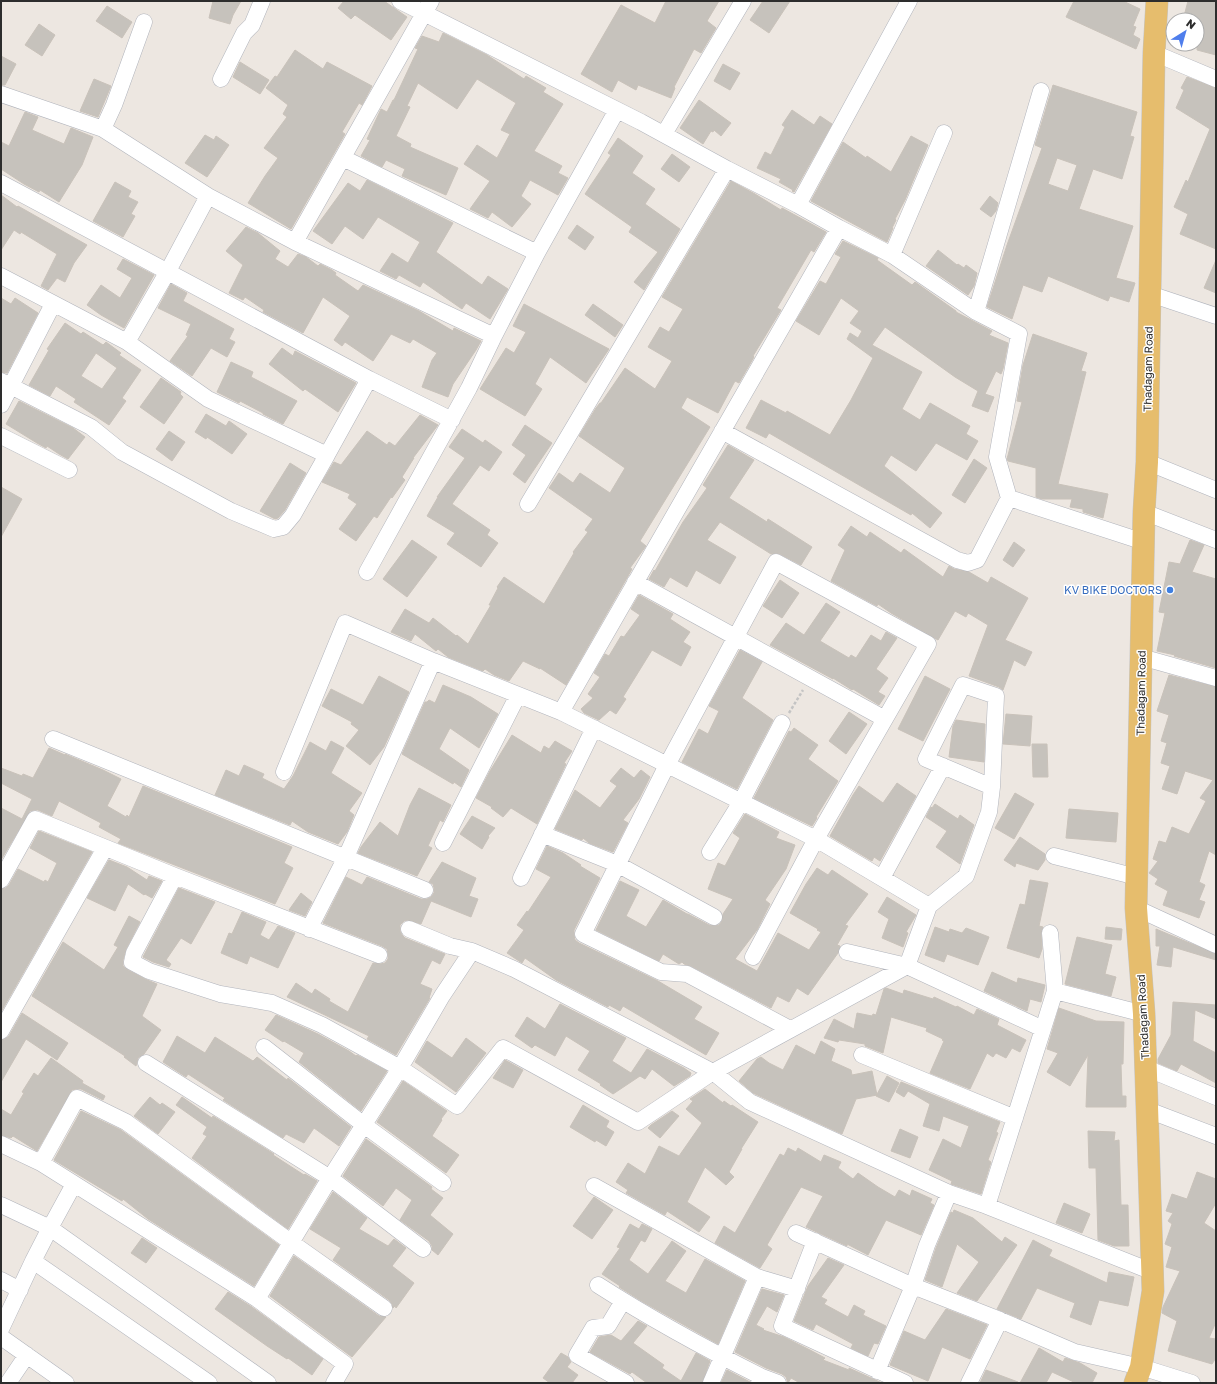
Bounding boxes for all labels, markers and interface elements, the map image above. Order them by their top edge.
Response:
north arrow [1165,12,1205,52]
text: N [1184,16,1199,31]
street label: Thadagam Road [1140,326,1155,412]
place label: KV BIKE DOCTORS [1064,583,1162,596]
marker: KV BIKE DOCTORS [1165,585,1175,595]
street label: Thadagam Road [1133,650,1148,736]
street label: Thadagam Road [1134,974,1151,1060]

